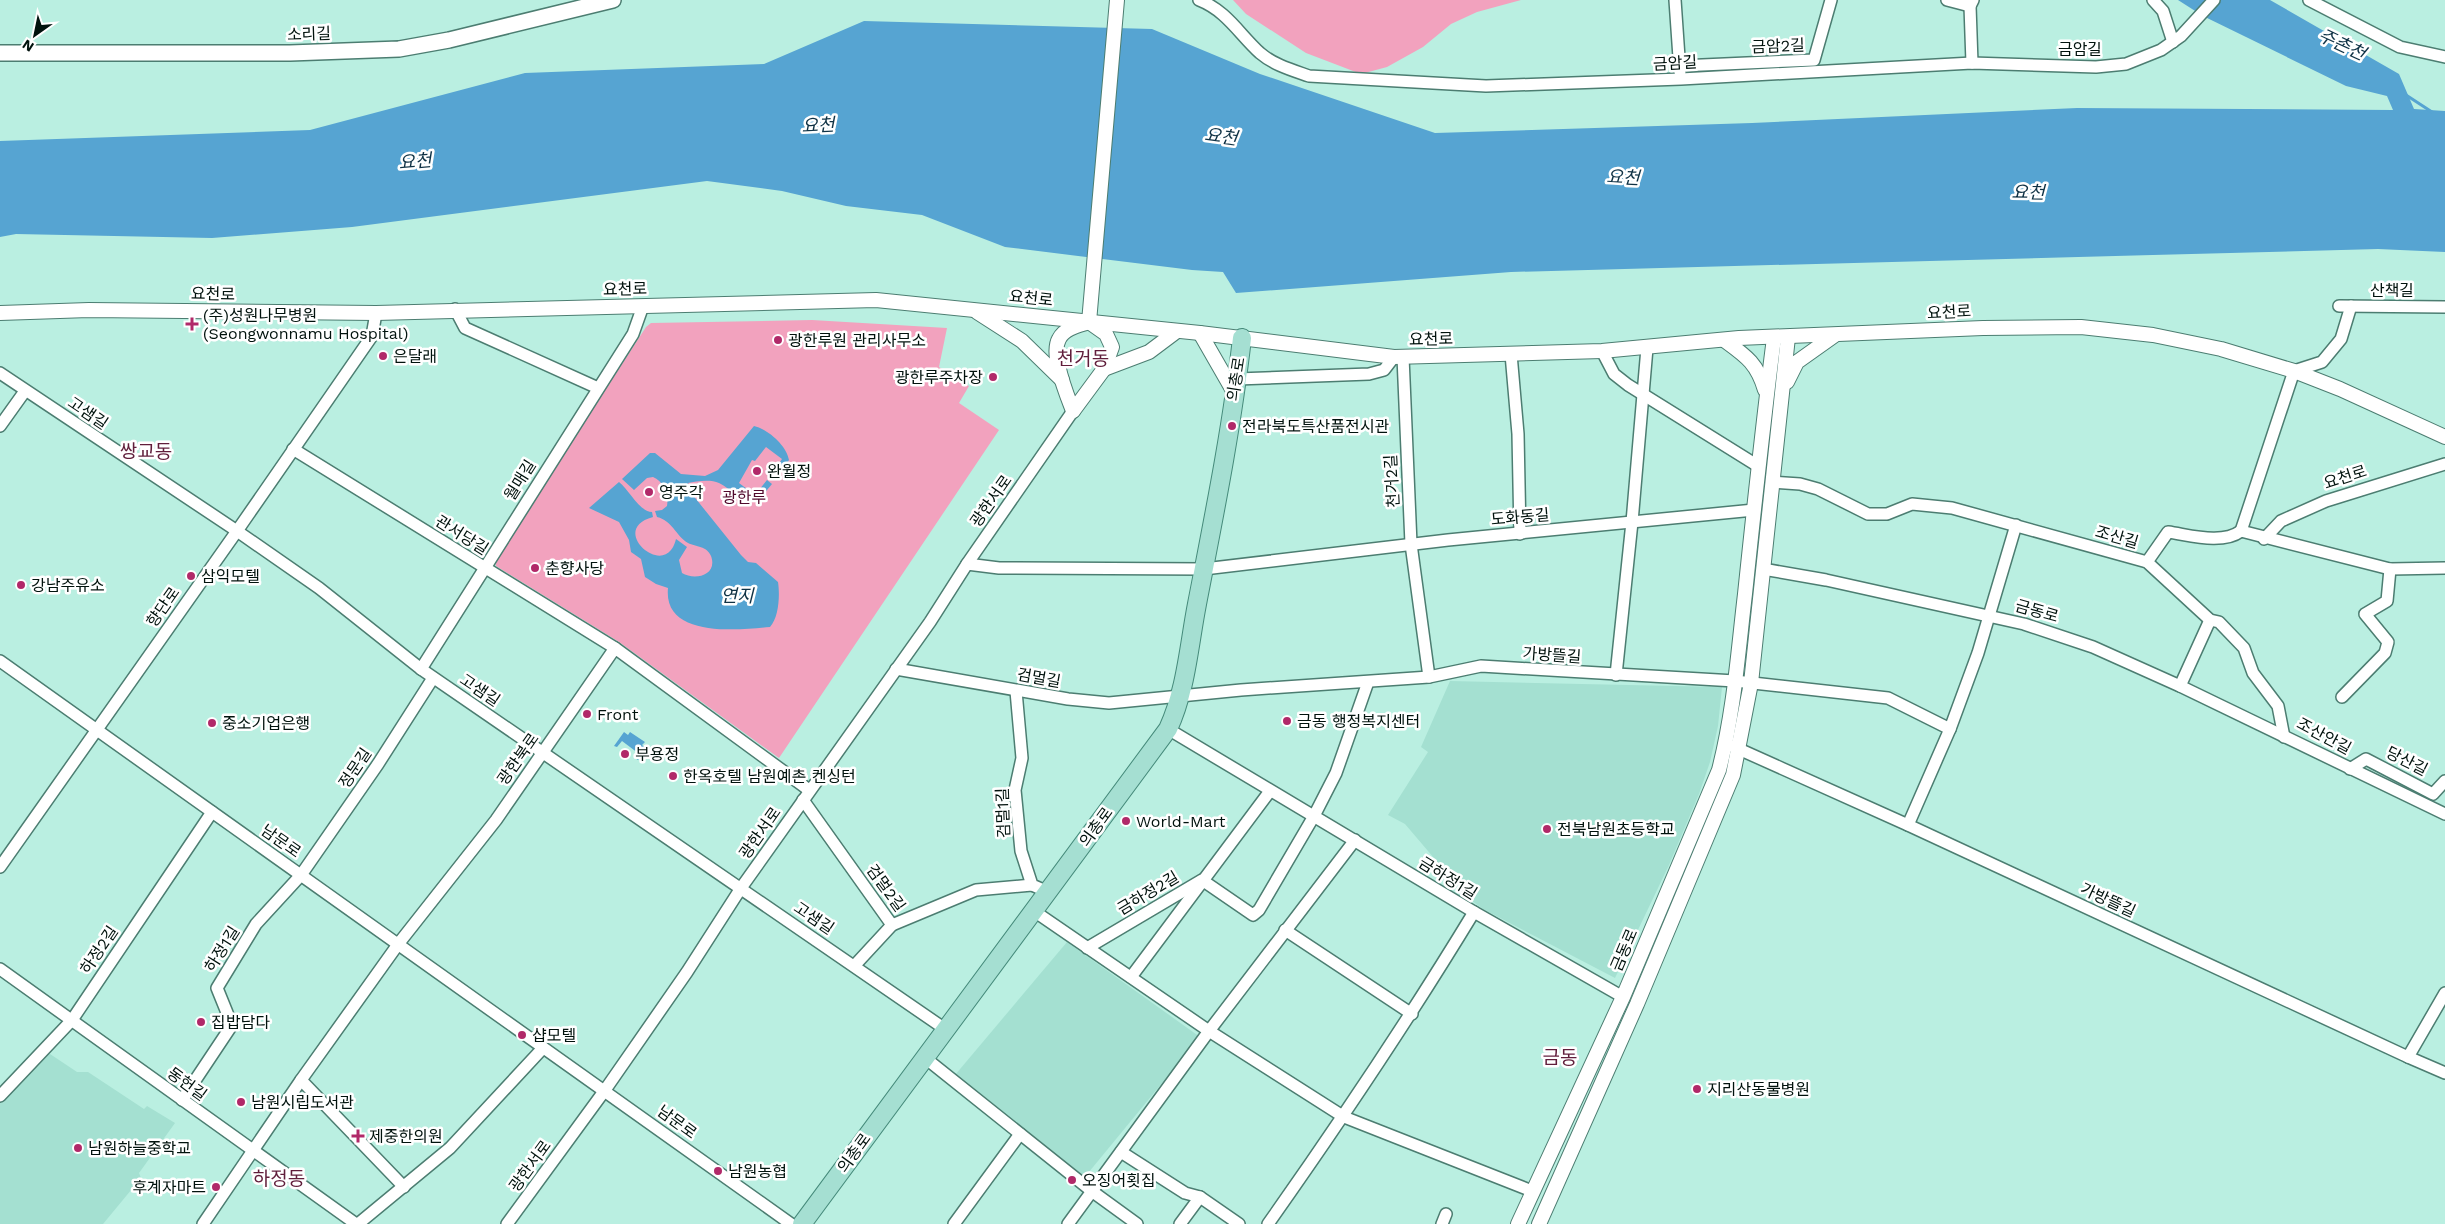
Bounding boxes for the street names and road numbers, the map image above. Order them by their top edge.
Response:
street label: 소리길 [287,24,331,44]
street label: 금암2길 [1751,36,1805,56]
street label: 금암길 [2058,40,2102,59]
street label: 금암길 [1652,52,1698,74]
street label: 요천로 [603,279,648,299]
street label: 산책길 [2370,281,2414,300]
street label: 요천로 [191,284,236,304]
street label: 요천로 [1008,286,1054,310]
street label: 요천로 [1926,301,1972,323]
street label: 요천로 [1409,329,1454,349]
street label: 의총로 [1223,355,1249,402]
street label: 고샘길 [64,393,112,433]
street label: 천거2길 [1381,454,1403,508]
street label: 월매길 [500,456,540,504]
street label: 요천로 [2321,461,2369,493]
street label: 광한서로 [966,471,1016,531]
street label: 도화동길 [1490,505,1550,529]
street label: 관서당길 [432,511,492,559]
street label: 조산길 [2093,522,2141,552]
street label: 향단로 [143,583,184,631]
street label: 금동로 [2013,596,2061,626]
street label: 가방뜰길 [1522,643,1582,667]
street label: 검멀길 [1016,665,1062,691]
street label: 고샘길 [456,670,504,710]
street label: 조산안길 [2294,714,2354,758]
street label: 광한북로 [493,729,543,789]
street label: 당산길 [2383,743,2431,779]
street label: 정문길 [335,744,375,792]
street label: 검멀1길 [993,787,1013,839]
street label: 광한서로 [735,803,785,863]
street label: 의총로 [1075,803,1117,850]
street label: 남문로 [257,821,305,862]
street label: 금하정1길 [1415,853,1481,903]
street label: 검멀2길 [863,861,909,915]
street label: 금하정2길 [1114,867,1182,919]
street label: 가방뜰길 [2077,879,2139,921]
street label: 고샘길 [790,898,838,938]
street label: 하정2길 [76,923,122,977]
street label: 하정1길 [201,923,243,975]
street label: 금동로 [1607,926,1641,974]
street label: 동헌길 [164,1063,210,1105]
street label: 남문로 [654,1101,701,1143]
street label: 의총로 [833,1129,875,1176]
street label: 광한서로 [505,1136,555,1195]

